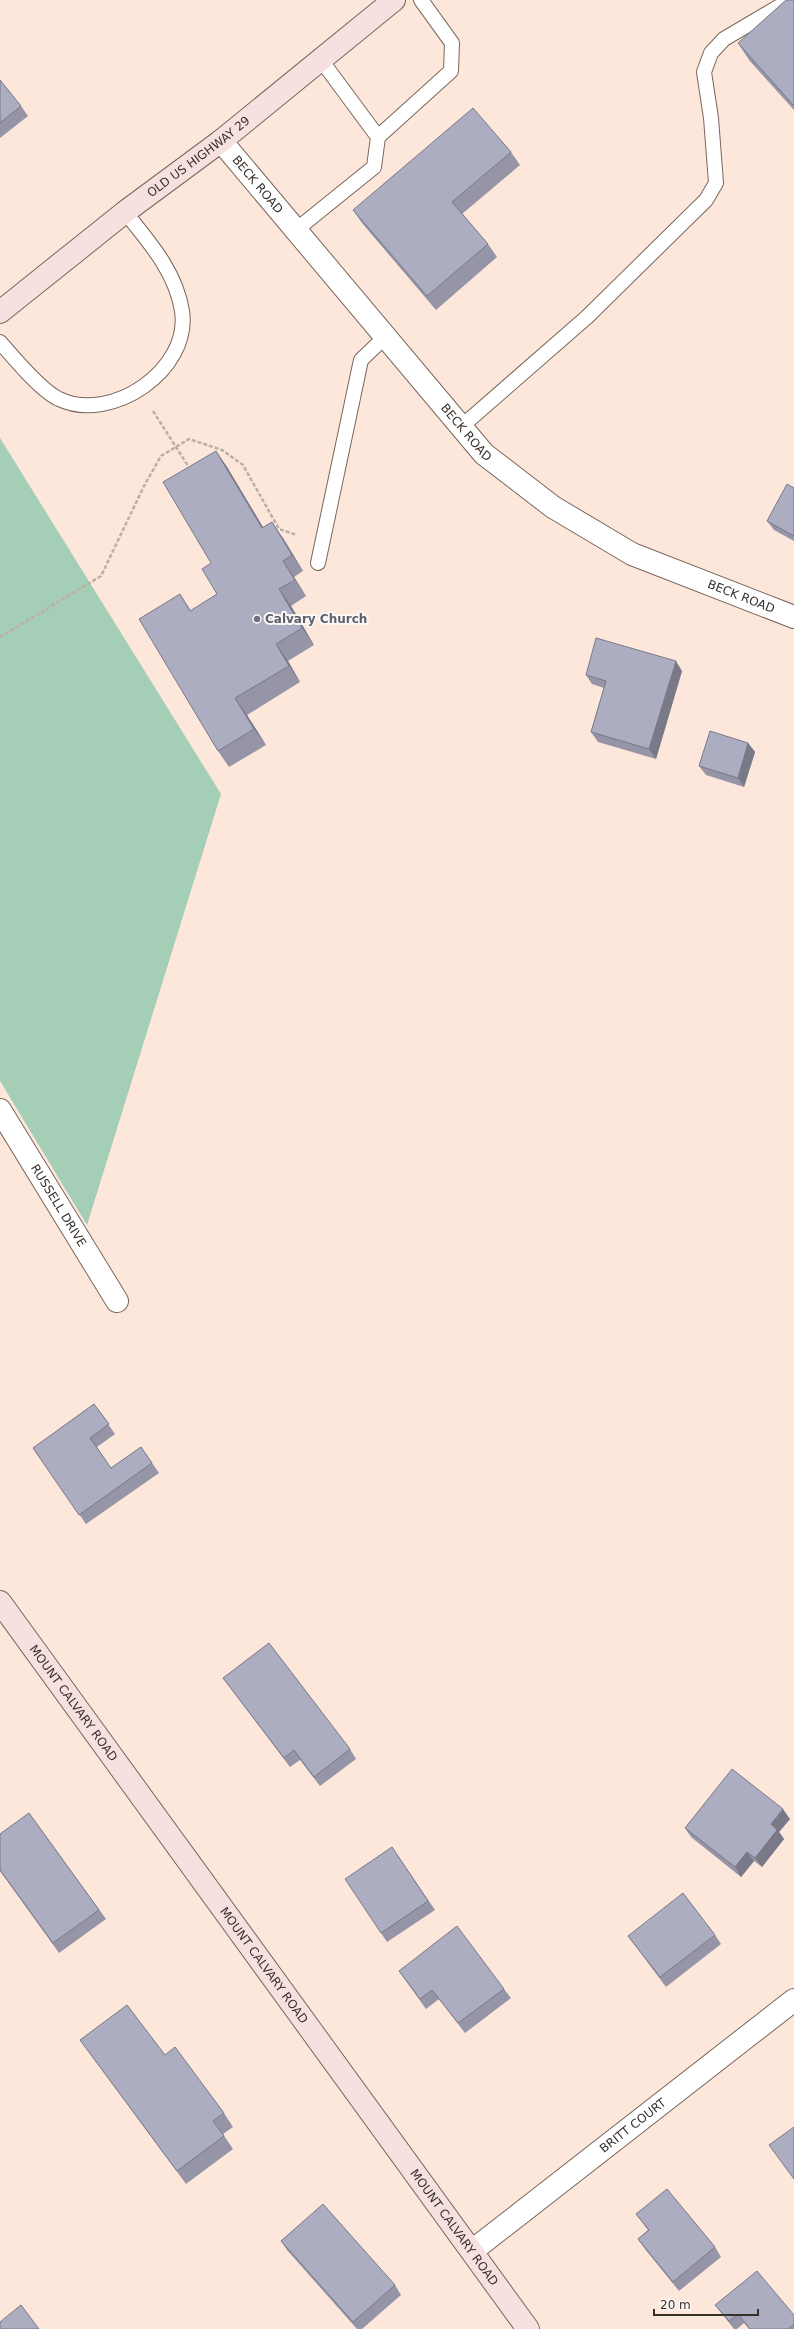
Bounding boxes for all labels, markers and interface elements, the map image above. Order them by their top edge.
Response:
street label: OLD US HIGHWAY 29 [144,113,253,200]
street label: BECK ROAD [229,153,286,216]
street label: BECK ROAD [438,401,494,464]
street label: BECK ROAD [706,577,777,616]
place label: Calvary Church [265,612,367,626]
marker: Calvary Church [252,614,262,624]
street label: RUSSELL DRIVE [28,1162,89,1249]
street label: MOUNT CALVARY ROAD [27,1642,120,1764]
street label: MOUNT CALVARY ROAD [217,1904,311,2026]
street label: BRITT COURT [597,2095,669,2156]
street label: MOUNT CALVARY ROAD [407,2167,501,2288]
scale bar [654,2291,758,2317]
text: 20 m [660,2298,691,2312]

